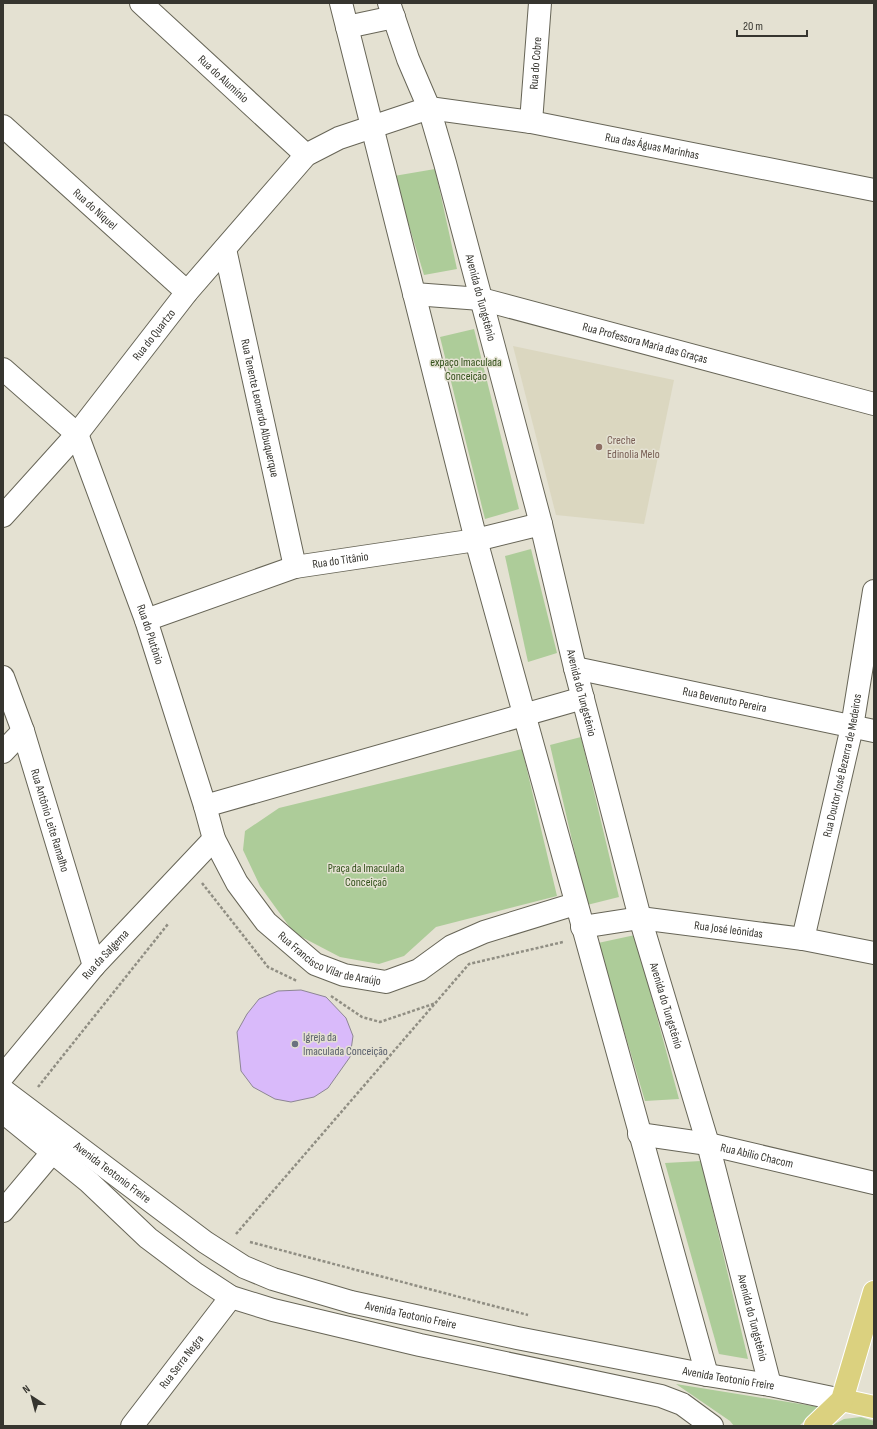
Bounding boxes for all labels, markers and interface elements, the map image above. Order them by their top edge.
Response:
scale bar [737,12,807,38]
text: 20 m [743,19,763,34]
street label: Rua do Cobre [526,36,545,90]
street label: Rua do Alumínio [194,52,252,106]
street label: Rua das Águas Marinhas [604,130,700,163]
street label: Rua do Níquel [69,186,120,233]
street label: Avenida do Tungstênio [461,252,499,343]
street label: Rua do Quartzo [130,306,179,364]
street label: Rua Professora Maria das Graças [581,319,709,367]
street label: Rua Tenente Leonardo Albuquerque [237,338,282,479]
park label: expaço Imaculada Conceição [430,355,502,384]
place label: Creche Edinolia Melo [607,433,660,462]
marker: Creche Edinolia Melo [594,442,604,452]
street label: Rua do Titânio [311,549,370,572]
street label: Rua do Plutônio [133,603,167,667]
street label: Avenida do Tungstênio [563,647,599,738]
street label: Rua Bevenuto Pereira [681,684,768,716]
street label: Rua Doutor José Bezerra de Medeiros [820,693,865,839]
street label: Rua Antônio Leite Ramalho [27,767,72,874]
park label: Praça da Imaculada Conceiçaõ [328,861,405,890]
street label: Rua José leônidas [693,918,764,942]
street label: Rua da Salgema [79,926,133,983]
street label: Rua Francisco Vilar de Araújo [275,928,382,989]
street label: Avenida do Tungstênio [646,960,686,1051]
place label: Igreja da Imaculada Conceição [303,1030,388,1059]
marker: Igreja da Imaculada Conceição [290,1039,300,1049]
street label: Avenida Teotonio Freire [70,1138,154,1207]
street label: Rua Abílio Chacom [719,1140,795,1172]
street label: Avenida do Tungstênio [734,1272,771,1363]
street label: Avenida Teotonio Freire [363,1298,458,1333]
street label: Rua Serra Negra [156,1332,207,1392]
street label: Avenida Teotonio Freire [680,1363,776,1394]
north arrow [12,1377,52,1417]
text: N [20,1382,33,1396]

